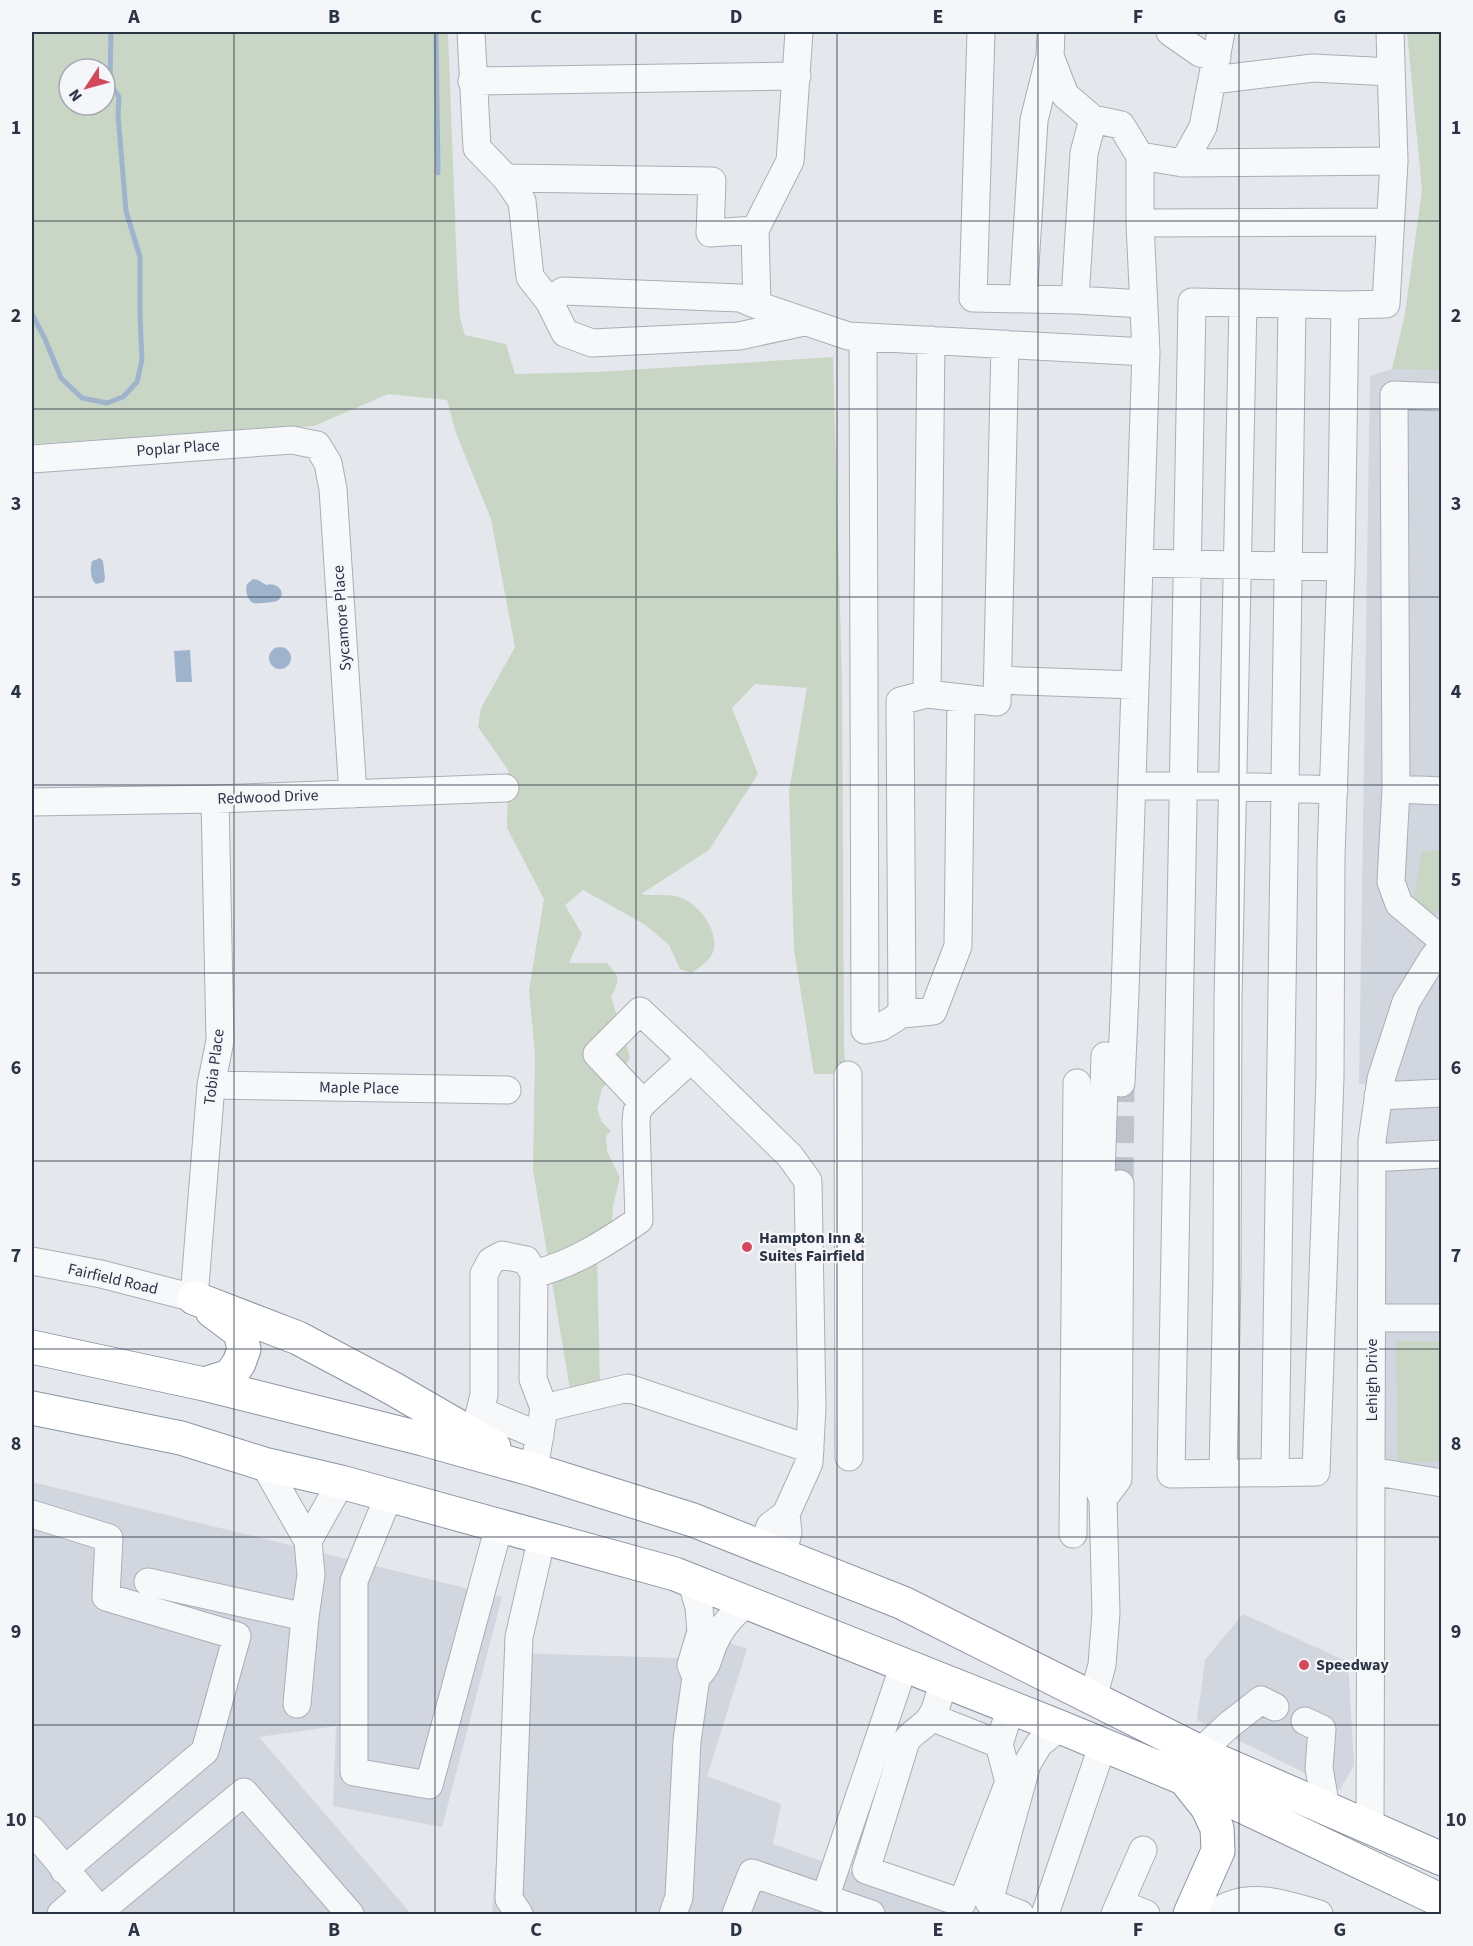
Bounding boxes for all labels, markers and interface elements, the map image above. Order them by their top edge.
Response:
text: A [127,3,140,31]
text: B [328,3,340,31]
text: C [530,3,542,31]
text: D [730,3,742,31]
text: E [933,3,943,31]
text: F [1133,3,1143,31]
text: G [1334,3,1346,31]
north arrow [57,57,117,117]
text: N [64,84,88,106]
text: 1 [11,114,21,142]
text: 1 [1451,114,1461,142]
text: 2 [11,302,21,330]
text: 2 [1451,302,1461,330]
street label: Poplar Place [136,434,220,462]
text: 3 [11,490,21,518]
text: 3 [1451,490,1461,518]
street label: Sycamore Place [327,564,357,671]
text: 4 [11,678,22,706]
text: 4 [1451,678,1462,706]
street label: Redwood Drive [217,784,319,810]
text: 5 [11,866,21,894]
text: 5 [1451,866,1461,894]
street label: Tobia Place [198,1028,230,1106]
text: 6 [11,1054,21,1082]
text: 6 [1451,1054,1461,1082]
street label: Maple Place [319,1076,399,1100]
place label: Hampton Inn & Suites Fairfield [759,1227,865,1267]
marker: Hampton Inn & Suites Fairfield [740,1240,754,1254]
text: 7 [11,1242,21,1270]
text: 7 [1451,1242,1461,1270]
street label: Fairfield Road [66,1258,160,1300]
street label: Lehigh Drive [1361,1339,1383,1421]
text: 8 [11,1430,21,1458]
text: 8 [1451,1430,1461,1458]
text: 9 [11,1618,21,1646]
text: 9 [1451,1618,1461,1646]
place label: Speedway [1316,1654,1389,1676]
marker: Speedway [1297,1658,1311,1672]
text: 10 [5,1806,27,1834]
text: 10 [1445,1806,1467,1834]
text: A [127,1916,140,1944]
text: B [328,1916,340,1944]
text: C [530,1916,542,1944]
text: D [730,1916,742,1944]
text: E [933,1916,943,1944]
text: F [1133,1916,1143,1944]
text: G [1334,1916,1346,1944]

